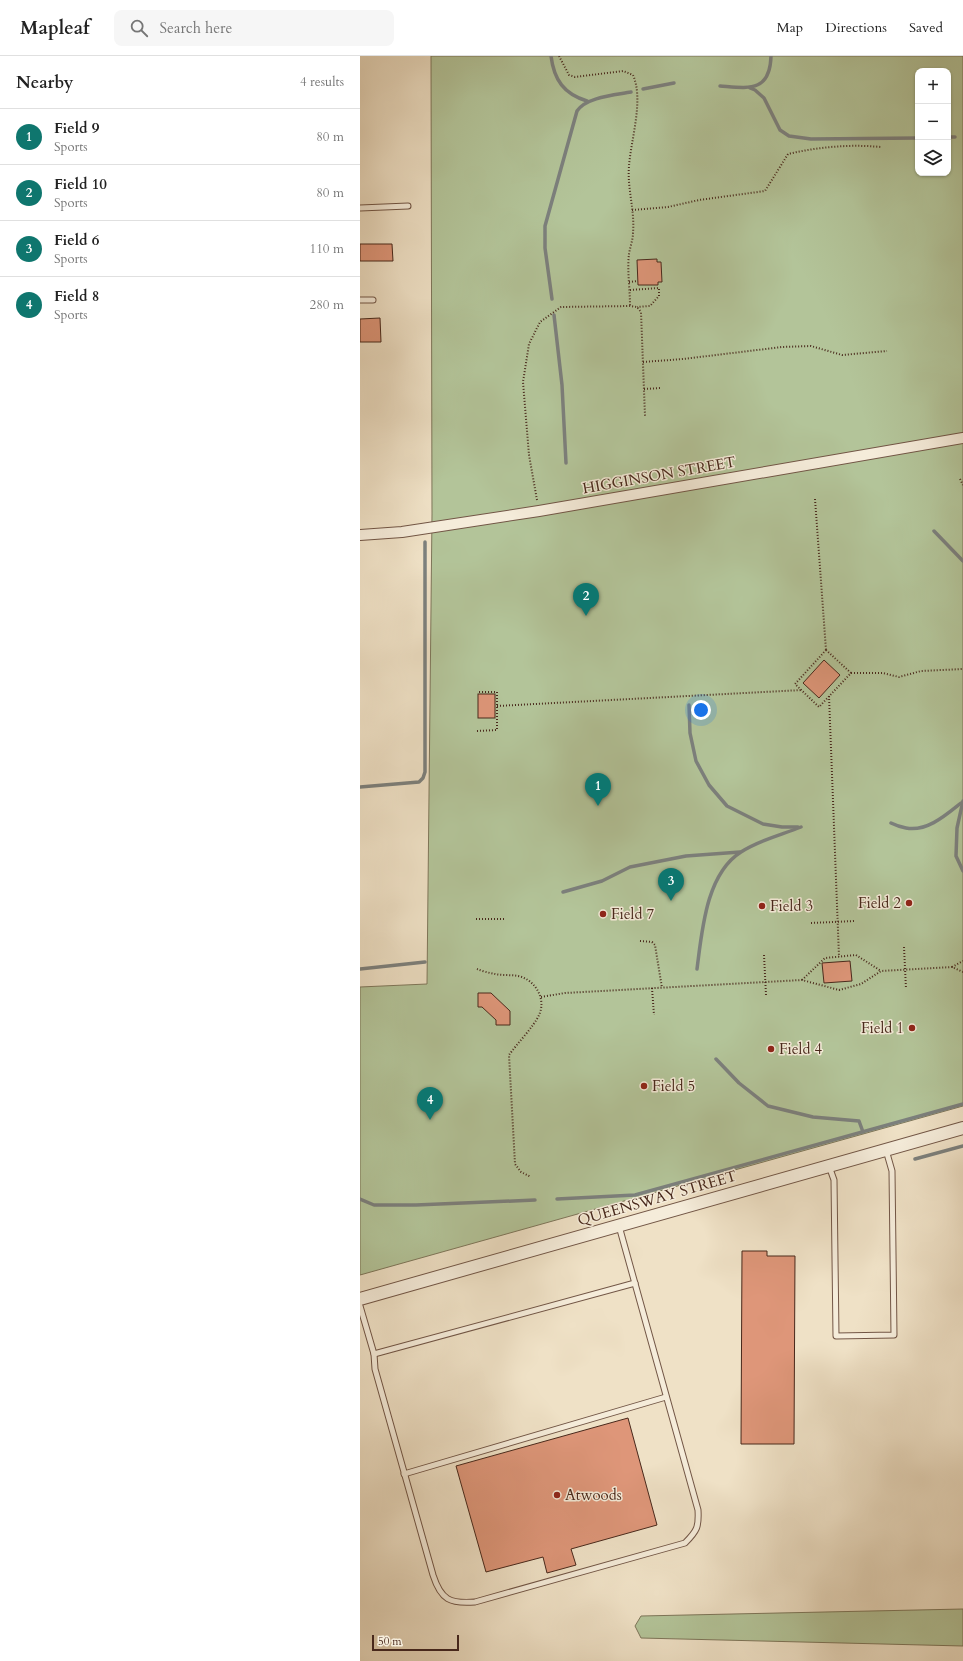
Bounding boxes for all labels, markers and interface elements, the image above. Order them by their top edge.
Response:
search box [114,10,394,46]
text: Mapleaf [20,15,90,41]
icon: search [128,17,150,39]
text: Search here [160,18,232,38]
text: Map [777,18,803,37]
text: Directions [825,18,887,37]
text: Saved [909,18,943,37]
map controls [915,68,951,176]
button: + [915,68,951,104]
text: Nearby [16,71,73,94]
text: 4 results [300,73,344,91]
button: − [915,104,951,140]
text: Field 9 [54,118,99,138]
text: 1 [26,128,32,146]
text: 80 m [316,128,344,146]
text: Sports [54,138,88,156]
button: layers [915,140,951,176]
text: Field 10 [54,174,107,194]
text: 2 [26,184,32,202]
text: 80 m [316,184,344,202]
text: Sports [54,194,88,212]
text: Field 6 [54,230,99,250]
text: 3 [26,240,32,258]
text: 110 m [310,240,344,258]
text: Sports [54,250,88,268]
text: Field 8 [54,286,99,306]
text: 4 [26,296,32,314]
text: 280 m [310,296,344,314]
text: Sports [54,306,88,324]
street label: HIGGINSON STREET [581,452,737,498]
pin: 2 [573,583,599,616]
your location [691,700,711,720]
pin: 1 [585,773,611,806]
pin: 3 [658,868,684,901]
place label: Field 2 [858,893,901,913]
place label: Field 3 [770,896,813,916]
marker: Field 2 [904,898,914,908]
marker: Field 3 [757,901,767,911]
place label: Field 7 [611,904,654,924]
marker: Field 7 [598,909,608,919]
place label: Field 1 [861,1018,904,1038]
marker: Field 1 [907,1023,917,1033]
place label: Field 4 [779,1039,822,1059]
marker: Field 4 [766,1044,776,1054]
place label: Field 5 [652,1076,695,1096]
marker: Field 5 [639,1081,649,1091]
pin: 4 [417,1087,443,1120]
street label: QUEENSWAY STREET [575,1166,739,1230]
place label: Atwoods [565,1485,622,1505]
marker: Atwoods [552,1490,562,1500]
scale bar [372,1633,459,1652]
text: 50 m [378,1634,402,1649]

